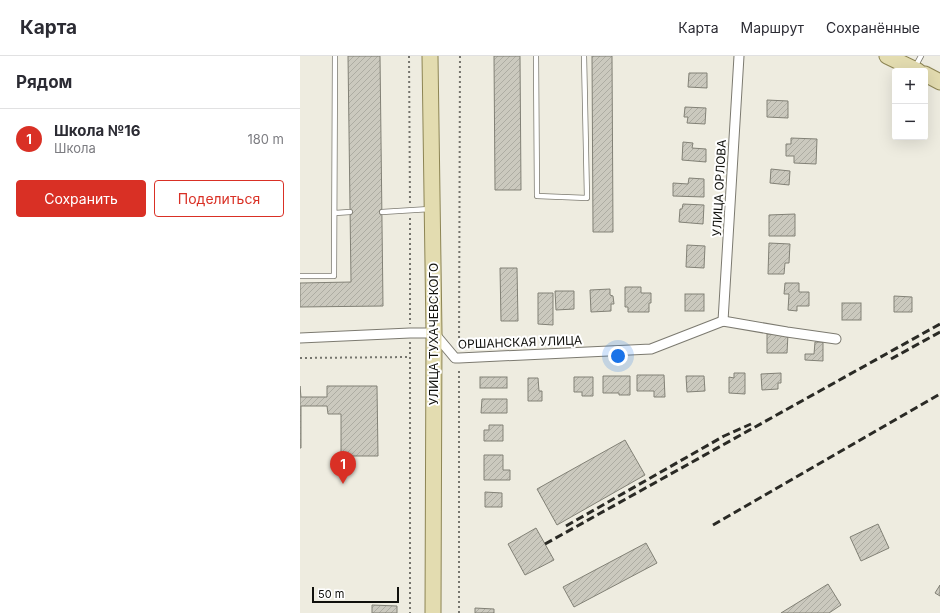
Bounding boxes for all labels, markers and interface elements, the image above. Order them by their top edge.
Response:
text: Карта [20,16,77,39]
text: Карта [678,19,719,36]
text: Маршрут [741,19,804,36]
text: Сохранённые [826,19,920,36]
map controls [892,68,928,140]
button: + [892,68,928,104]
text: Рядом [16,72,72,92]
button: − [892,104,928,140]
text: Школа №16 [54,121,141,140]
text: 1 [26,131,32,147]
text: 180 m [247,131,284,147]
street label: УЛИЦА ОРЛОВА [709,139,729,237]
text: Школа [54,140,96,156]
button: Сохранить [16,180,146,217]
button: Поделиться [154,180,284,217]
street label: УЛИЦА ТУХАЧЕВСКОГО [426,263,441,405]
street label: ОРШАНСКАЯ УЛИЦА [458,332,582,352]
your location [608,346,628,366]
pin: 1 [330,451,356,484]
scale bar [312,585,399,604]
text: 50 m [318,587,344,601]

